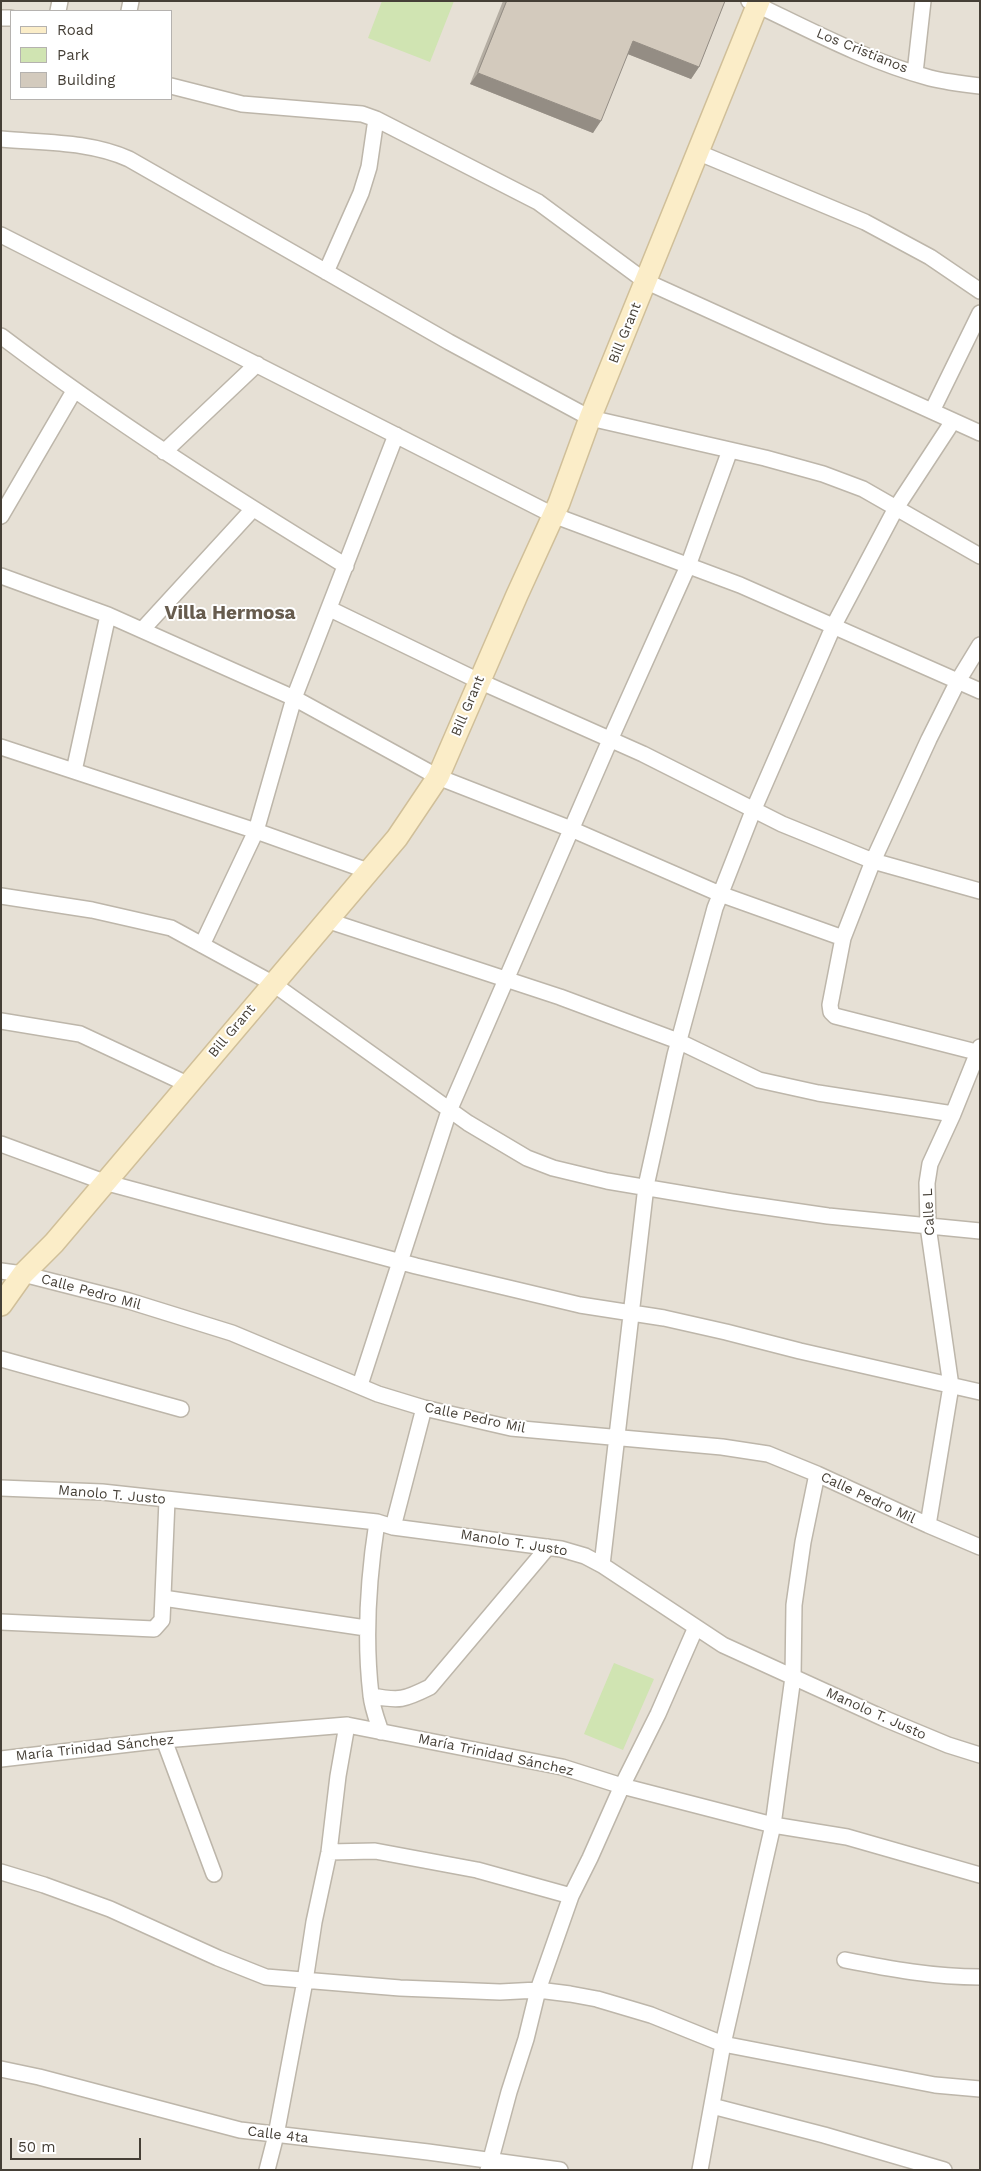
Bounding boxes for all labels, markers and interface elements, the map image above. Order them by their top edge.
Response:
legend [10,10,172,100]
text: Road [57,21,94,39]
street label: Los Cristianos [814,25,910,77]
text: Park [57,46,89,64]
text: Building [57,71,115,89]
street label: Bill Grant [605,300,645,366]
district label: Villa Hermosa [164,602,296,624]
street label: Bill Grant [448,673,488,739]
street label: Bill Grant [205,1001,259,1061]
street label: Calle L [919,1188,939,1236]
street label: Calle Pedro Mil [39,1271,143,1313]
street label: Calle Pedro Mil [423,1399,527,1437]
street label: Calle Pedro Mil [818,1469,918,1527]
street label: Manolo T. Justo [57,1482,167,1508]
street label: Manolo T. Justo [459,1526,569,1560]
street label: Manolo T. Justo [823,1684,929,1744]
street label: María Trinidad Sánchez [416,1730,576,1780]
street label: María Trinidad Sánchez [15,1731,175,1765]
street label: Calle 4ta [247,2123,309,2147]
scale bar [12,2128,144,2160]
text: 50 m [18,2138,55,2156]

